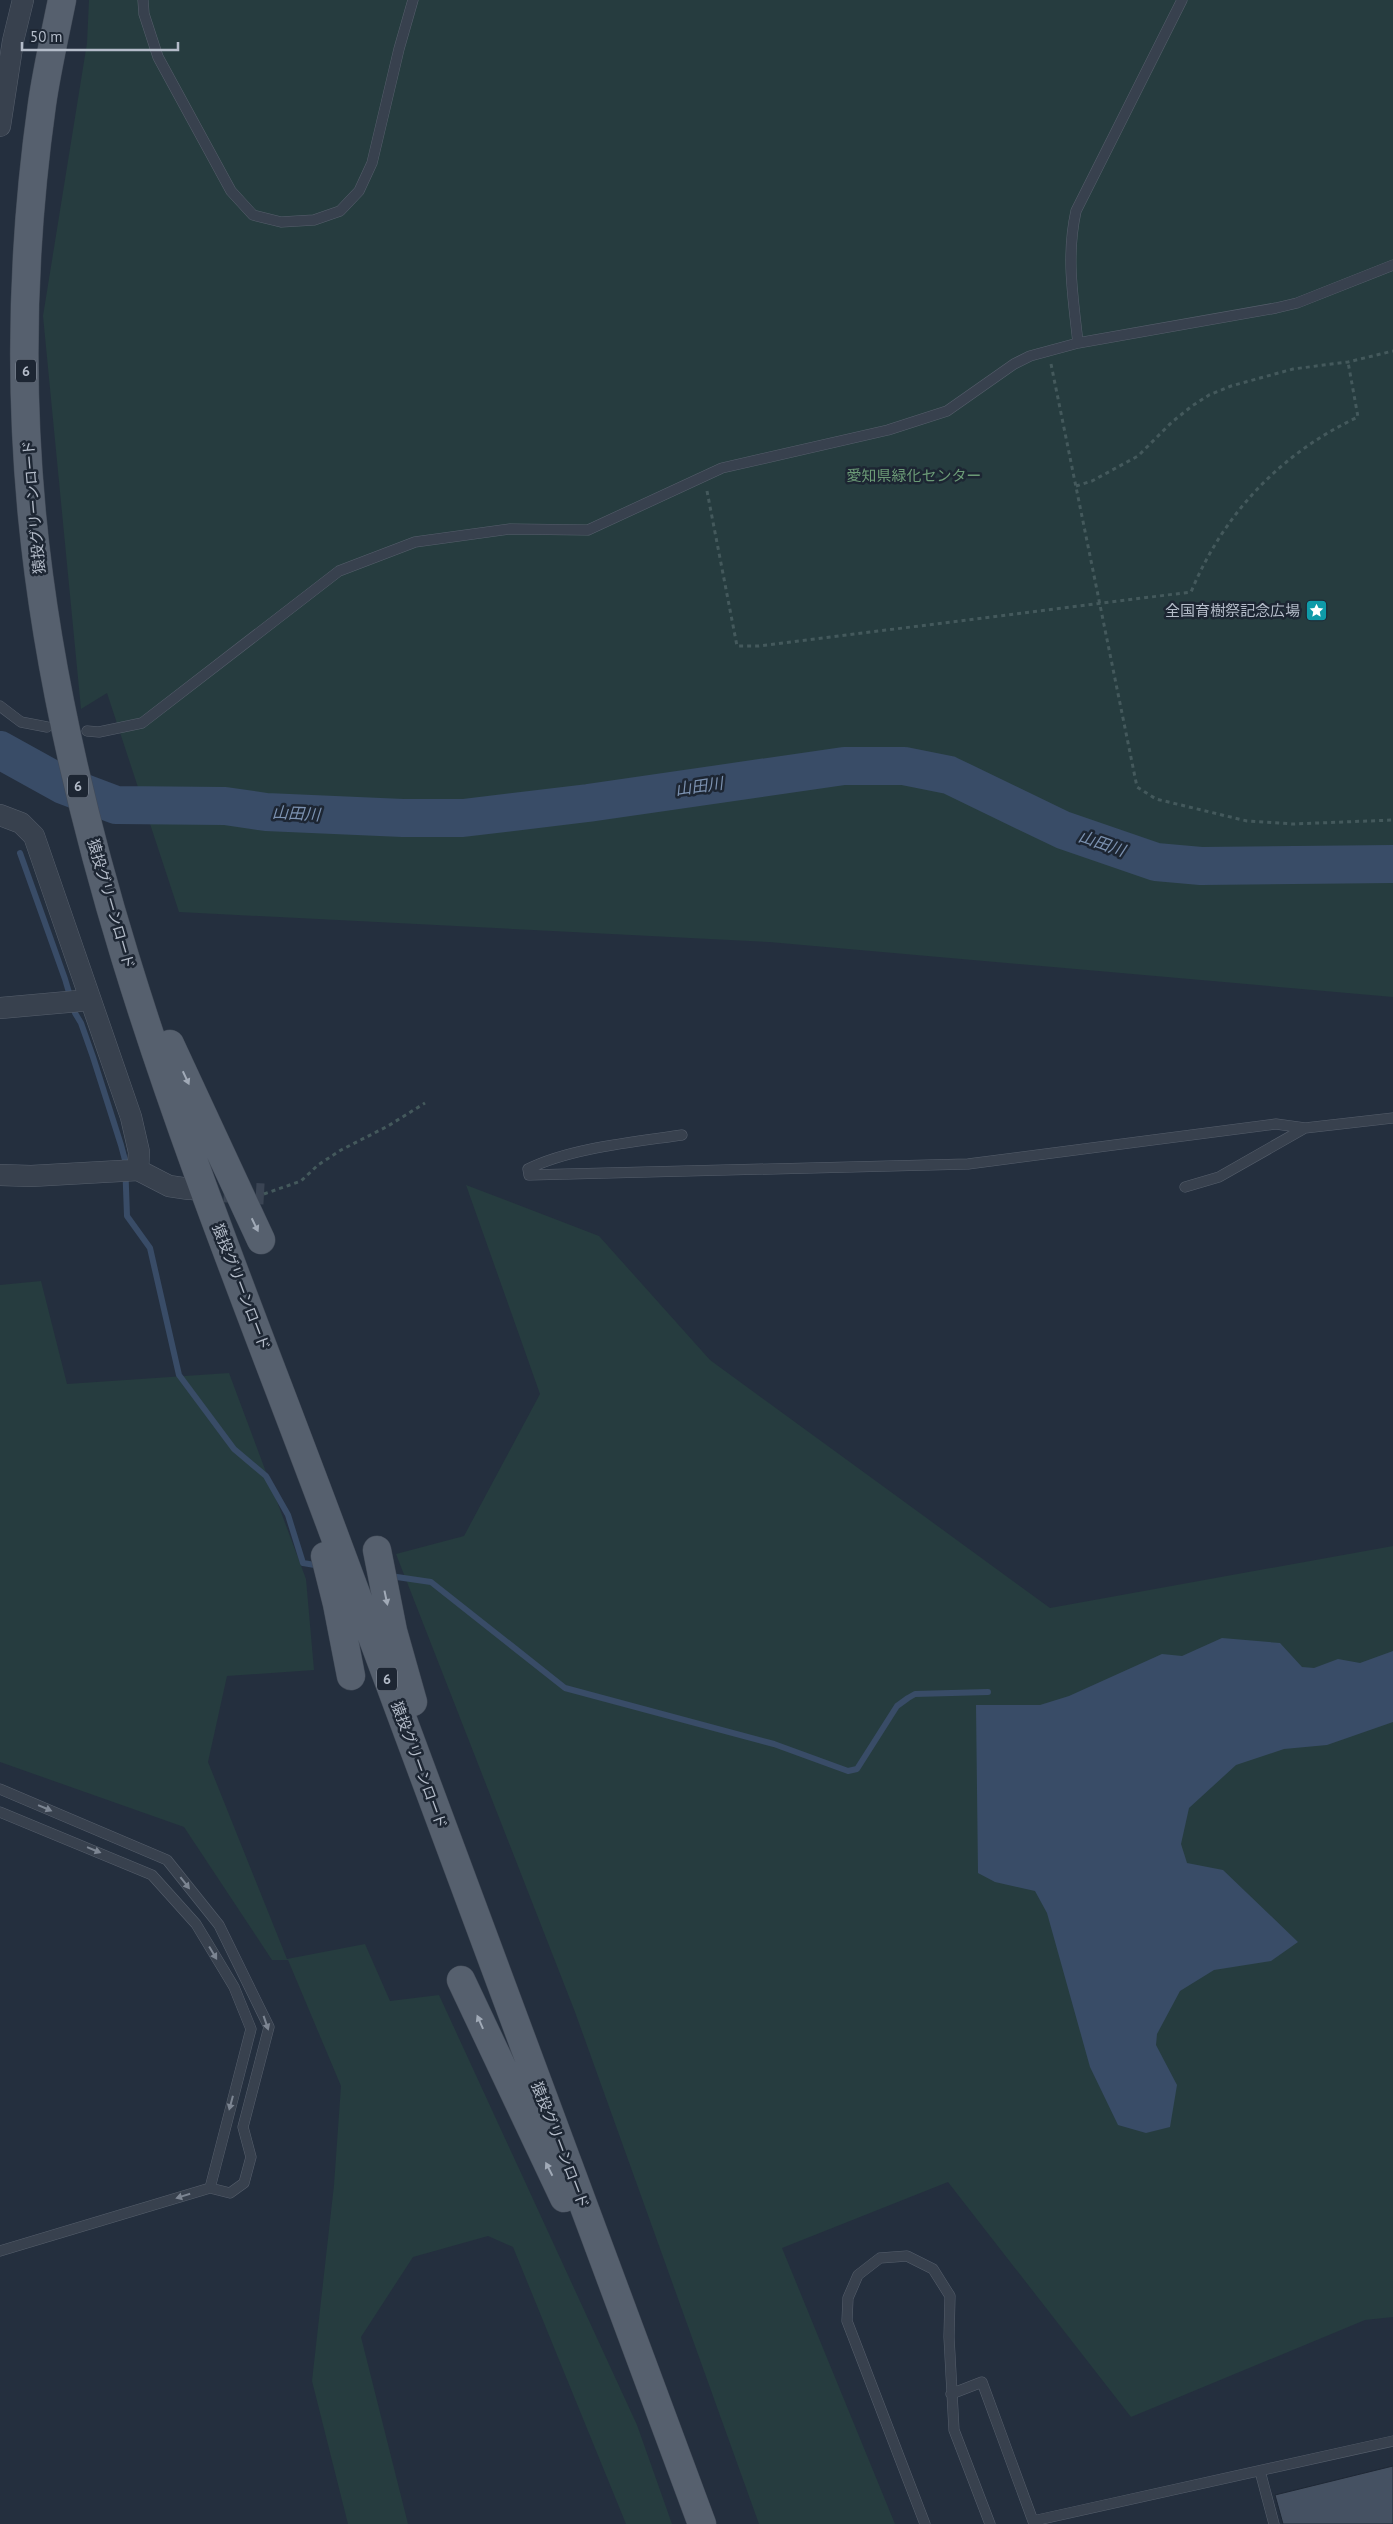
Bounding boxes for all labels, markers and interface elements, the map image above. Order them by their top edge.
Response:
scale bar [22,20,179,52]
text: 50 m [30,27,63,46]
road number: 6 [16,360,36,382]
street label: 猿投グリーンロード [18,439,49,575]
park label: 愛知県緑化センター [846,466,982,485]
place icon: 全国育樹祭記念広場 [1304,599,1328,623]
place label: 全国育樹祭記念広場 [1165,601,1300,620]
water label: 山田川 [674,772,726,799]
road number: 6 [68,774,88,798]
water label: 山田川 [272,802,322,824]
water label: 山田川 [1076,826,1130,861]
street label: 猿投グリーンロード [84,837,139,971]
one-way arrow [182,1071,190,1085]
one-way arrow [250,1218,259,1233]
street label: 猿投グリーンロード [209,1221,274,1353]
one-way arrow [382,1590,390,1605]
road number: 6 [377,1668,397,1690]
street label: 猿投グリーンロード [388,1698,451,1831]
one-way arrow [38,1804,52,1812]
one-way arrow [87,1847,101,1855]
one-way arrow [180,1876,191,1889]
one-way arrow [208,1946,217,1959]
one-way arrow [475,2015,483,2029]
one-way arrow [262,2016,270,2031]
street label: 猿投グリーンロード [528,2079,593,2211]
one-way arrow [227,2096,235,2111]
one-way arrow [545,2162,553,2176]
one-way arrow [175,2192,190,2200]

